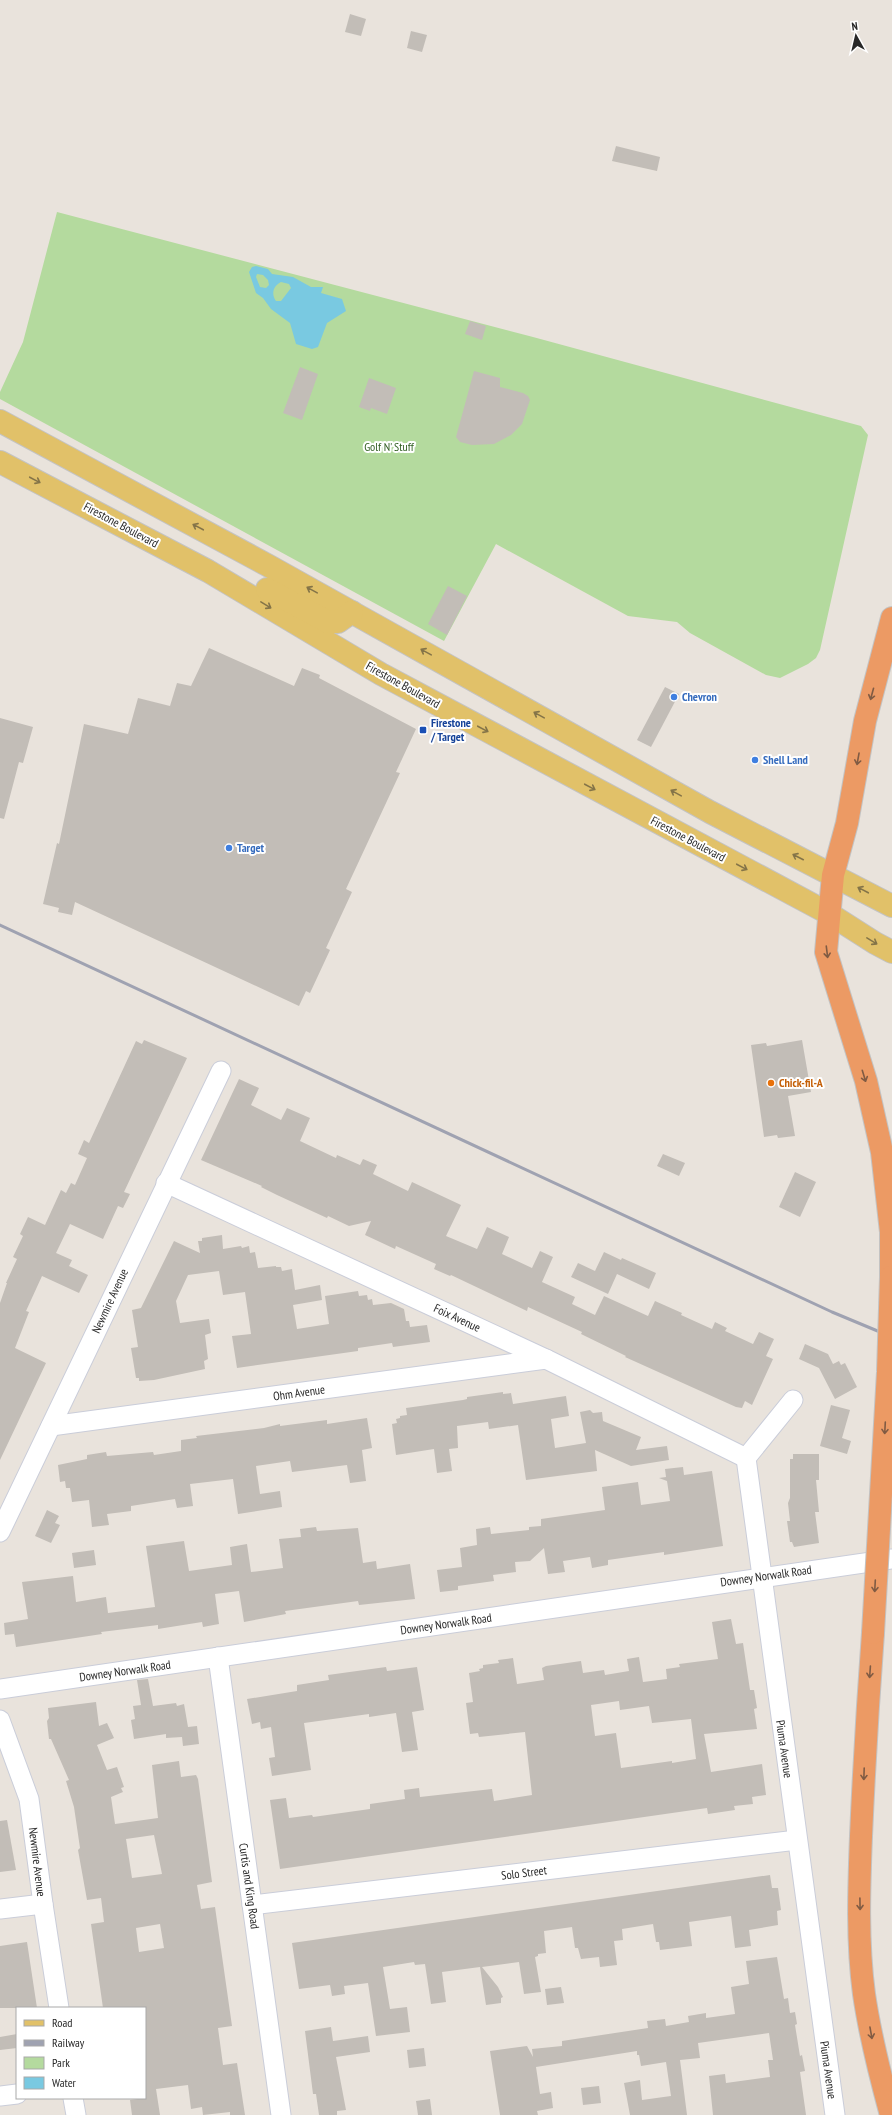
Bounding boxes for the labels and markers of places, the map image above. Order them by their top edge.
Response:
place label: Chevron [682,689,717,704]
marker: Chevron [669,692,679,702]
place label: Firestone / Target [430,715,471,744]
marker: Firestone / Target [418,725,428,735]
place label: Shell Land [763,752,808,767]
marker: Shell Land [750,755,760,765]
place label: Target [237,840,265,855]
marker: Target [224,843,234,853]
place label: Chick-fil-A [779,1075,824,1090]
marker: Chick-fil-A [766,1078,776,1088]

